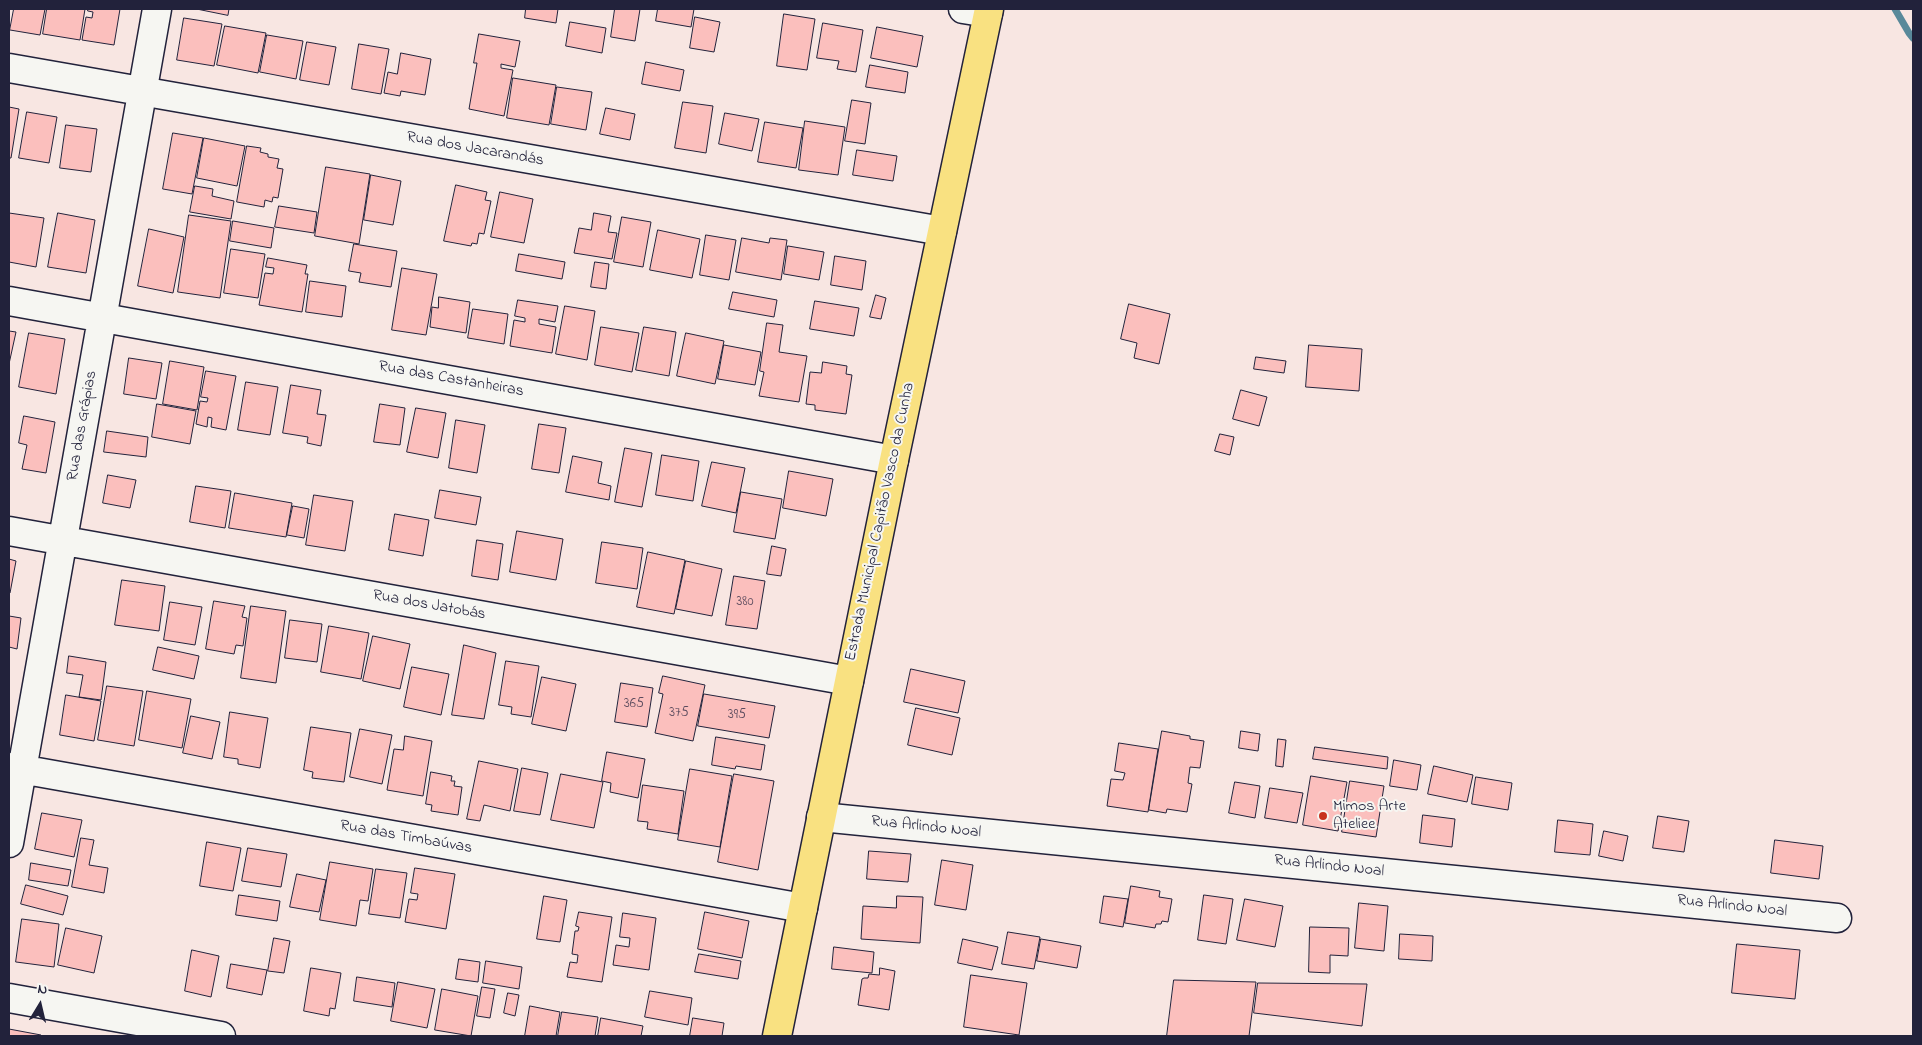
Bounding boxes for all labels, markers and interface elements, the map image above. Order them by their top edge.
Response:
street label: Rua dos Jacarandás [405,128,545,172]
street label: Rua das Castanheiras [377,358,525,402]
street label: Rua das Grápias [64,369,102,483]
street label: Estrada Municipal Capitão Vasco da Cunha [842,381,920,663]
street label: Rua dos Jatobás [371,587,487,625]
house number: 380 [736,595,754,611]
house number: 365 [624,697,644,713]
house number: 375 [669,706,689,722]
house number: 395 [728,708,746,724]
place label: Mimos Arte Ateliee [1333,797,1406,835]
marker: Mimos Arte Ateliee [1317,810,1329,822]
street label: Rua Arlindo Noal [870,813,982,843]
street label: Rua das Timbaúvas [338,817,474,859]
street label: Rua Arlindo Noal [1273,852,1385,882]
street label: Rua Arlindo Noal [1676,892,1788,922]
text: N [36,979,49,1001]
north arrow [15,980,65,1030]

